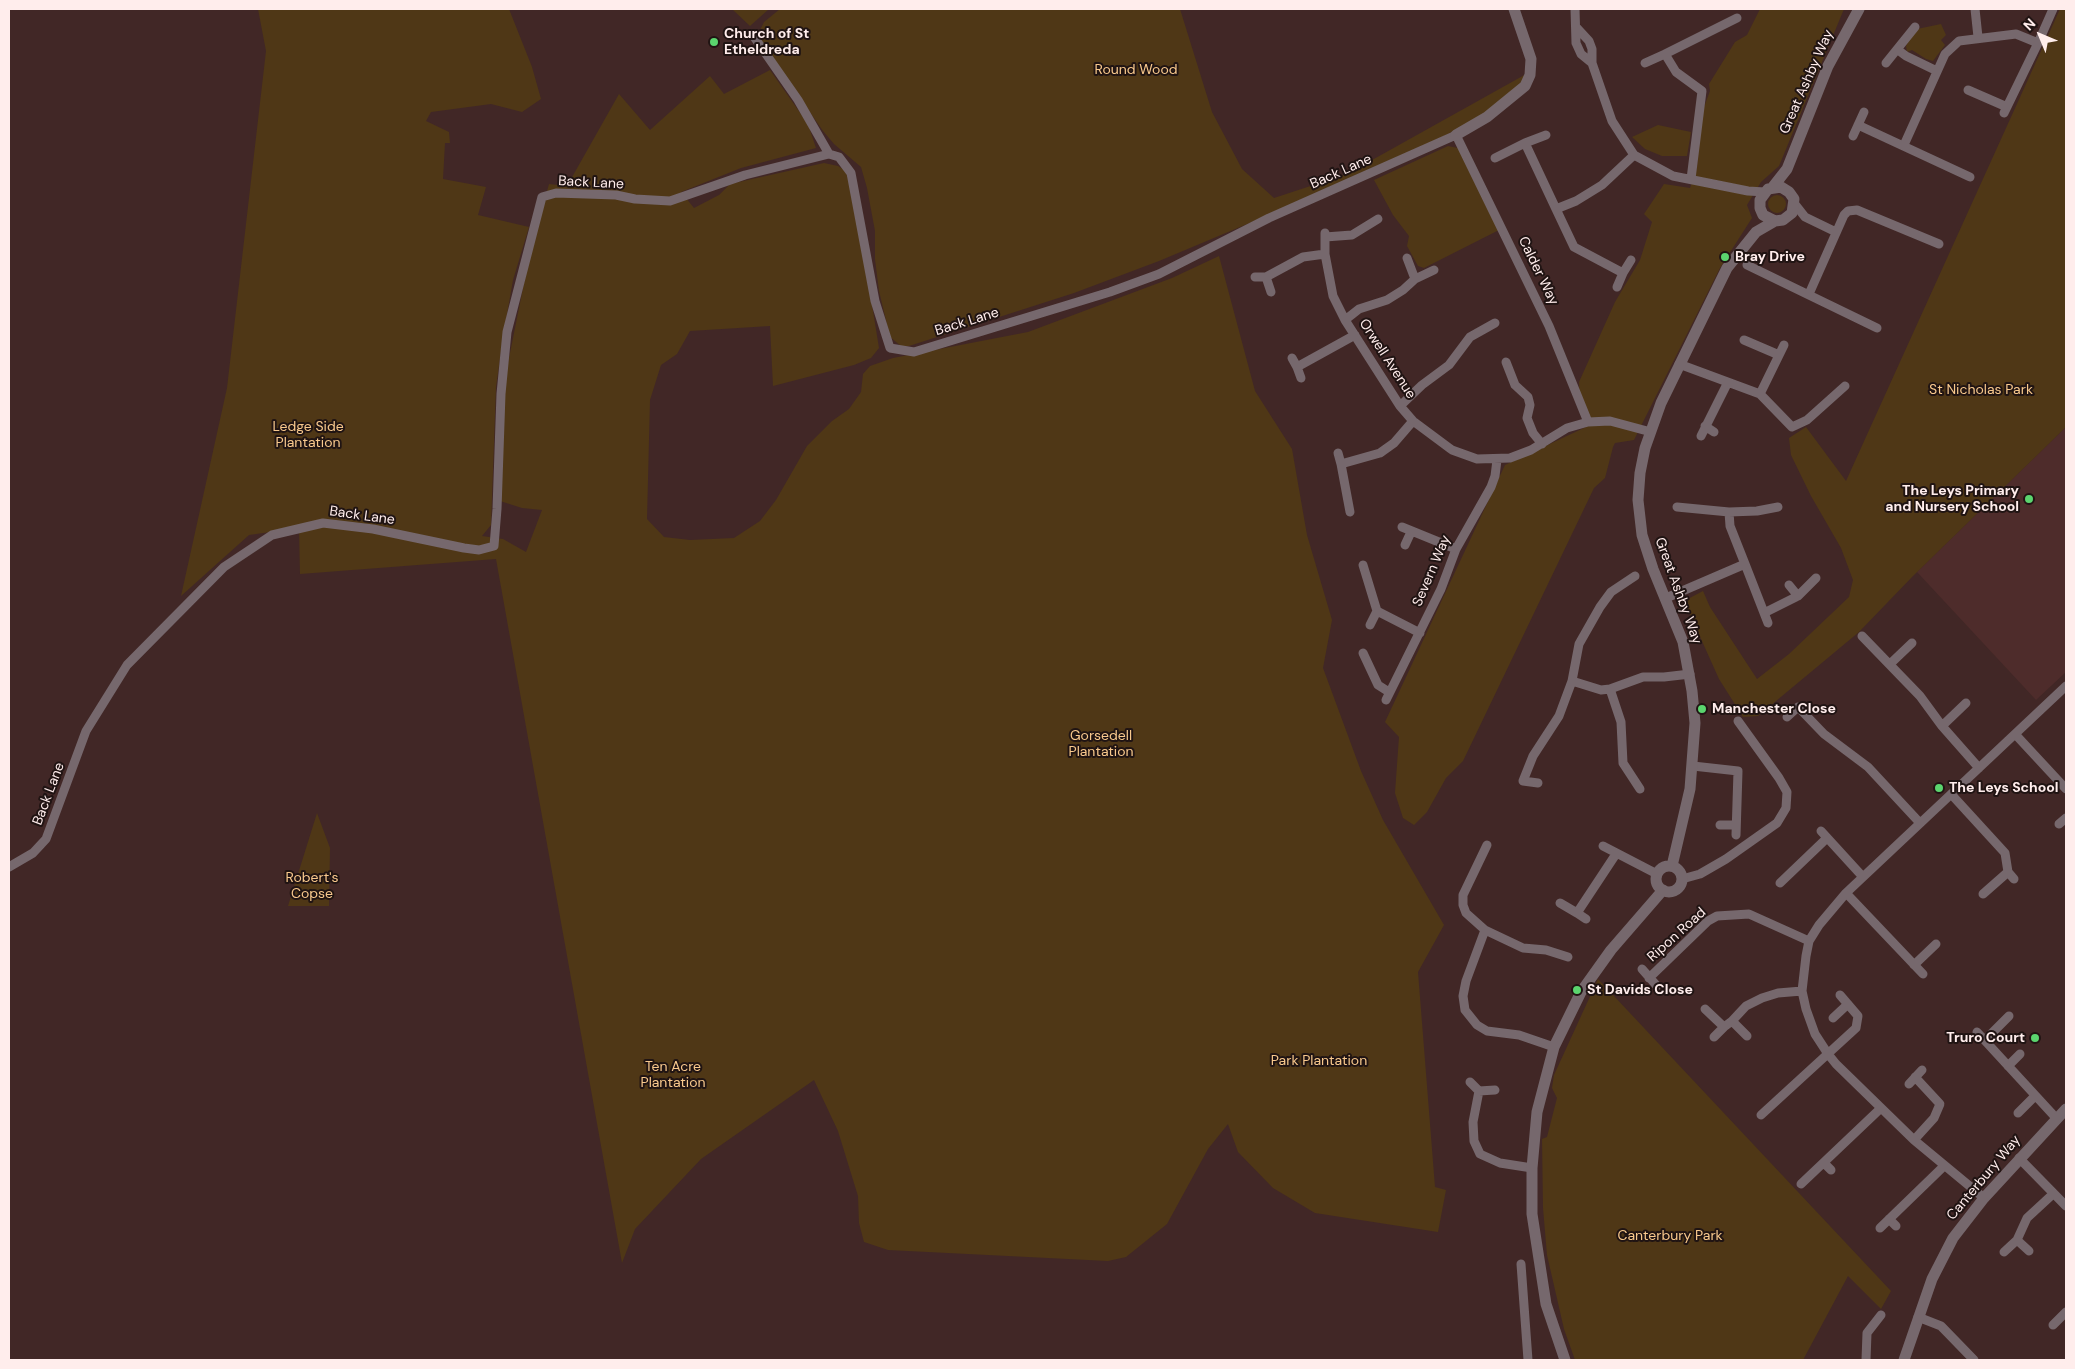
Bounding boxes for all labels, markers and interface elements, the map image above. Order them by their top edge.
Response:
north arrow [2015,10,2065,60]
text: N [2019,14,2039,34]
place label: Church of St Etheldreda [724,26,809,58]
street label: Great Ashby Way [1776,27,1838,137]
marker: Church of St Etheldreda [708,36,720,48]
park label: Round Wood [1095,62,1177,78]
street label: Back Lane [1308,151,1374,193]
street label: Back Lane [558,173,624,193]
street label: Calder Way [1514,234,1562,308]
place label: Bray Drive [1735,249,1805,265]
marker: Bray Drive [1719,251,1731,263]
street label: Back Lane [933,304,1001,340]
street label: Orwell Avenue [1355,316,1419,402]
park label: St Nicholas Park [1929,382,2033,398]
park label: Ledge Side Plantation [272,419,344,452]
place label: The Leys Primary and Nursery School [1885,483,2019,516]
marker: The Leys Primary and Nursery School [2023,493,2035,505]
street label: Back Lane [328,503,396,529]
street label: Severn Way [1409,533,1455,609]
street label: Great Ashby Way [1651,535,1705,647]
place label: Manchester Close [1712,701,1836,717]
marker: Manchester Close [1696,703,1708,715]
park label: Gorsedell Plantation [1069,728,1133,760]
street label: Back Lane [29,760,69,828]
place label: The Leys School [1949,780,2059,796]
marker: The Leys School [1933,782,1945,794]
park label: Robert's Copse [286,870,338,902]
street label: Ripon Road [1644,904,1710,966]
place label: St Davids Close [1587,982,1693,998]
marker: St Davids Close [1571,984,1583,996]
place label: Truro Court [1946,1030,2025,1046]
marker: Truro Court [2029,1032,2041,1044]
park label: Park Plantation [1271,1053,1367,1069]
park label: Ten Acre Plantation [641,1059,705,1092]
street label: Canterbury Way [1944,1132,2024,1224]
park label: Canterbury Park [1617,1228,1723,1244]

